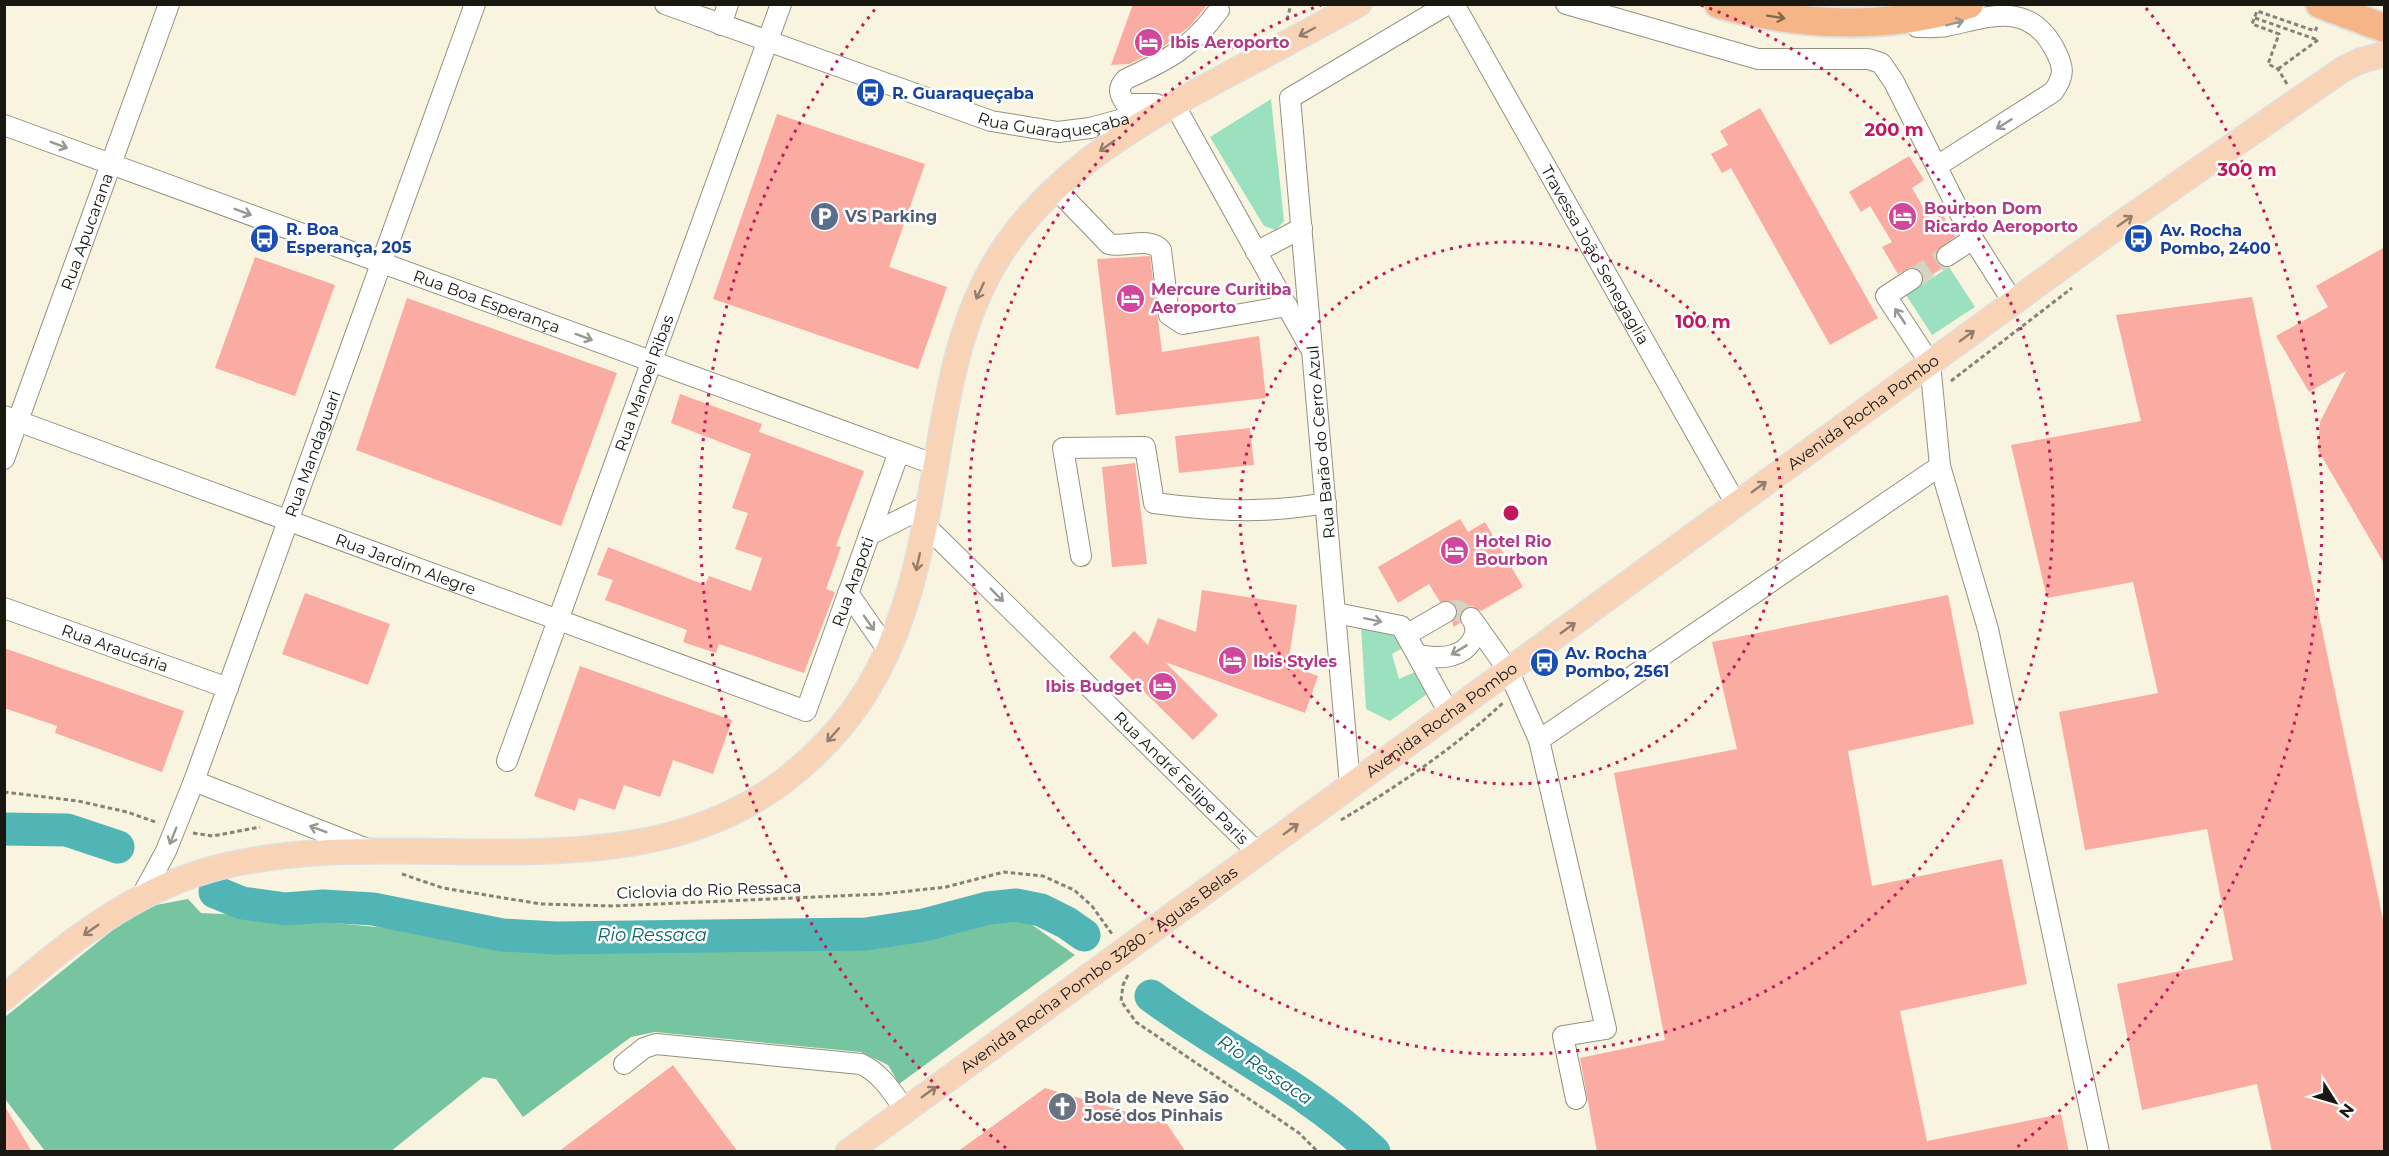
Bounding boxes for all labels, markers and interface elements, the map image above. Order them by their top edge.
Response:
one-way arrow [1766,12,1785,23]
one-way arrow [1945,17,1964,29]
hotel icon: Ibis Aeroporto [1133,26,1165,58]
one-way arrow [1299,27,1317,38]
place label: Ibis Aeroporto [1170,33,1289,52]
bus stop icon: R. Guaraqueçaba [855,77,887,109]
place label: R. Guaraqueçaba [892,84,1034,104]
street label: Rua Guaraqueçaba [975,108,1131,142]
one-way arrow [1996,118,2013,130]
text: 200 m [1864,119,1924,141]
one-way arrow [1099,140,1115,152]
one-way arrow [50,141,68,152]
text: 300 m [2216,159,2277,181]
street label: Travessa João Senegaglia [1537,162,1654,348]
street label: Rua Apucarana [57,170,116,293]
place label: Bourbon Dom Ricardo Aeroporto [1924,199,2078,236]
parking icon: VS Parking [808,200,840,232]
hotel icon: Bourbon Dom Ricardo Aeroporto [1887,201,1919,233]
place label: VS Parking [844,207,937,226]
one-way arrow [233,208,251,219]
one-way arrow [2116,215,2132,227]
place label: R. Boa Esperança, 205 [286,220,412,258]
place label: Av. Rocha Pombo, 2400 [2159,221,2271,258]
bus stop icon: R. Boa Esperança, 205 [249,222,281,254]
bus stop icon: Av. Rocha Pombo, 2400 [2123,223,2155,255]
street label: Rua Boa Esperança [411,266,563,337]
place label: Mercure Curitiba Aeroporto [1150,280,1292,317]
one-way arrow [974,282,986,300]
hotel icon: Mercure Curitiba Aeroporto [1114,282,1146,314]
one-way arrow [1893,308,1906,325]
text: 100 m [1675,311,1731,333]
street label: Rua Manoel Ribas [610,312,677,454]
one-way arrow [1959,329,1975,342]
one-way arrow [574,332,592,343]
street label: Rua Barão do Cerro Azul [1303,345,1339,539]
street label: Avenida Rocha Pombo [1783,350,1942,474]
street label: Rua Mandaguari [281,388,344,520]
one-way arrow [1750,481,1766,494]
centre of rings [1501,503,1521,523]
street label: Rua Jardim Alegre [333,529,479,598]
place label: Hotel Rio Bourbon [1475,532,1552,569]
street label: Rua Arapoti [828,534,877,629]
hotel icon: Hotel Rio Bourbon [1438,534,1470,566]
one-way arrow [911,553,923,572]
one-way arrow [989,588,1004,603]
one-way arrow [863,614,875,630]
one-way arrow [1364,615,1383,627]
street label: Rua Araucária [59,620,171,675]
one-way arrow [1559,622,1575,634]
one-way arrow [1451,644,1468,657]
place label: Av. Rocha Pombo, 2561 [1564,644,1669,681]
hotel icon: Ibis Styles [1216,645,1248,677]
bus stop icon: Av. Rocha Pombo, 2561 [1528,646,1560,678]
place label: Ibis Styles [1253,652,1337,671]
street label: Avenida Rocha Pombo [1362,658,1521,781]
hotel icon: Ibis Budget [1147,670,1179,702]
place label: Ibis Budget [1045,677,1142,696]
street label: Rua André Felipe Paris [1110,707,1253,848]
one-way arrow [826,727,840,742]
one-way arrow [309,823,328,834]
one-way arrow [1282,823,1298,835]
one-way arrow [167,826,178,844]
street label: Avenida Rocha Pombo 3280 - Aguas Belas [956,862,1241,1077]
street label: Ciclovia do Rio Ressaca [616,877,802,903]
one-way arrow [83,924,100,936]
water label: Rio Ressaca [597,924,707,946]
water label: Rio Ressaca [1213,1030,1317,1110]
north arrow [2305,1072,2365,1132]
one-way arrow [921,1086,937,1098]
place label: Bola de Neve São José dos Pinhais [1083,1088,1229,1125]
church icon: Bola de Neve São José dos Pinhais [1047,1090,1079,1122]
text: N [2335,1100,2358,1122]

